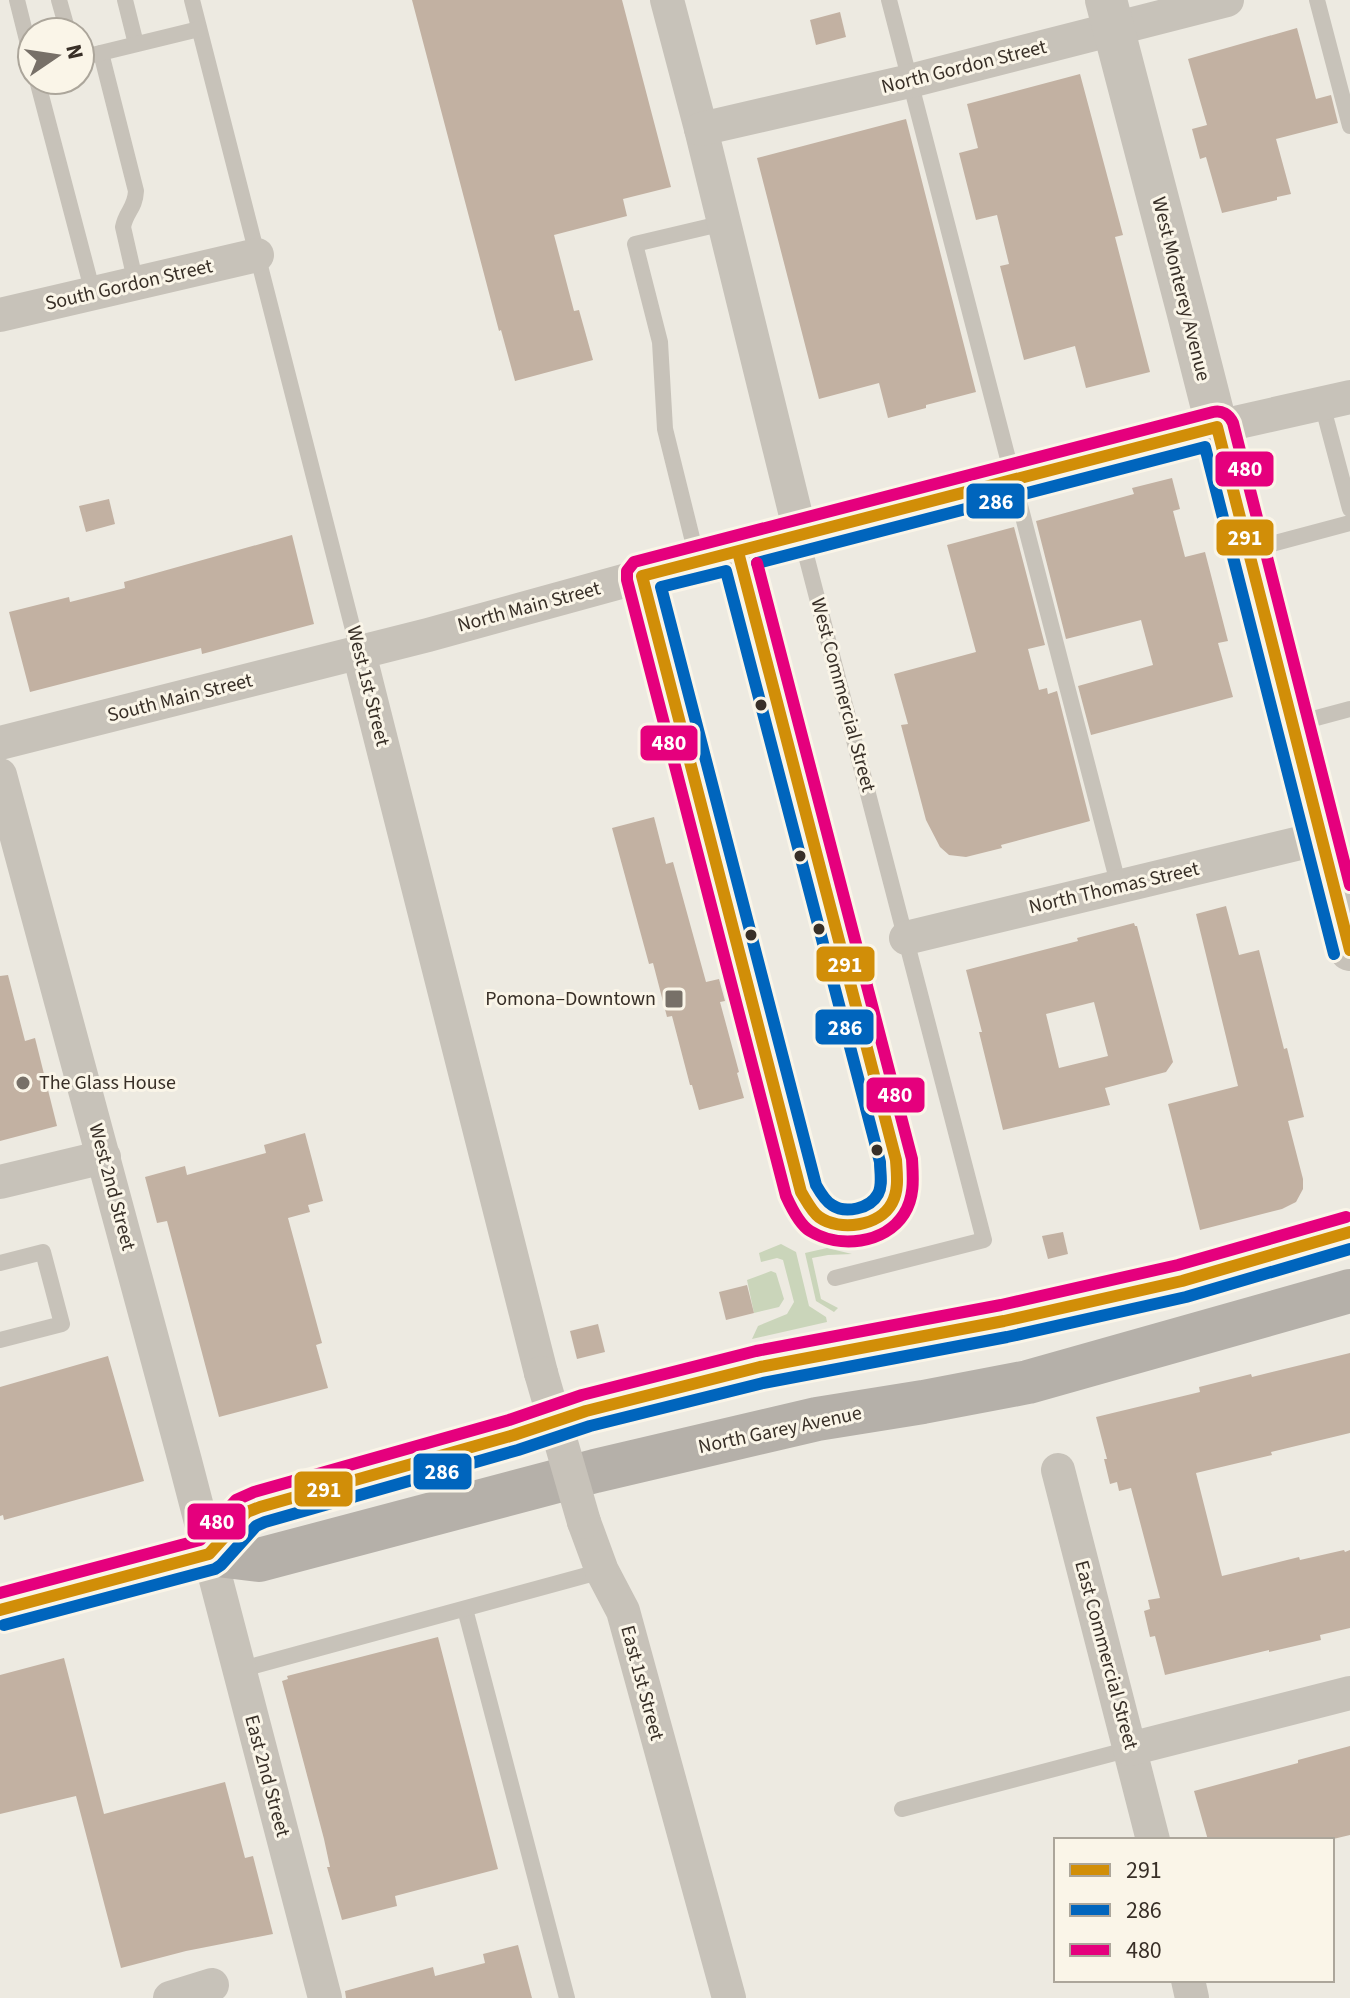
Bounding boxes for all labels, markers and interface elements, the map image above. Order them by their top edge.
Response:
north arrow [16,16,96,96]
street label: North Gordon Street [878,33,1050,101]
text: N [57,41,92,62]
street label: West Monterey Avenue [1145,194,1217,384]
street label: South Gordon Street [43,252,216,318]
line badge: 480 [1214,450,1275,488]
text: 480 [1228,453,1262,485]
line badge: 286 [965,482,1026,520]
text: 286 [979,486,1013,518]
line badge: 291 [1215,518,1275,557]
text: 291 [1228,522,1262,554]
street label: North Main Street [454,574,604,640]
street label: West Commercial Street [804,595,882,795]
street label: West 1st Street [340,623,397,749]
street label: South Main Street [105,666,256,730]
unlabelled marker [753,697,769,713]
line badge: 480 [639,724,699,762]
text: 480 [652,727,686,759]
unlabelled marker [792,848,808,864]
street label: North Thomas Street [1026,855,1202,921]
unlabelled marker [811,921,827,937]
unlabelled marker [743,927,759,943]
line badge: 291 [815,945,876,983]
text: 291 [828,949,862,981]
place label: Pomona–Downtown [485,985,656,1013]
marker: Pomona–Downtown [663,988,685,1010]
line badge: 286 [814,1008,875,1046]
text: 286 [828,1012,862,1044]
place label: The Glass House [39,1069,176,1097]
marker: The Glass House [14,1074,32,1092]
line badge: 480 [865,1076,926,1114]
text: 480 [878,1079,912,1111]
street label: West 2nd Street [82,1120,142,1254]
unlabelled marker [869,1142,885,1158]
street label: North Garey Avenue [696,1399,864,1461]
line badge: 286 [412,1452,473,1491]
text: 286 [425,1456,459,1488]
line badge: 291 [293,1470,354,1508]
text: 291 [307,1474,341,1506]
line badge: 480 [186,1502,247,1541]
text: 480 [200,1506,234,1538]
street label: East Commercial Street [1067,1557,1145,1753]
street label: East 1st Street [613,1622,671,1744]
street label: East 2nd Street [237,1712,297,1840]
legend [1054,1838,1334,1982]
text: 291 [1126,1853,1162,1888]
text: 286 [1126,1893,1162,1928]
text: 480 [1126,1933,1162,1968]

